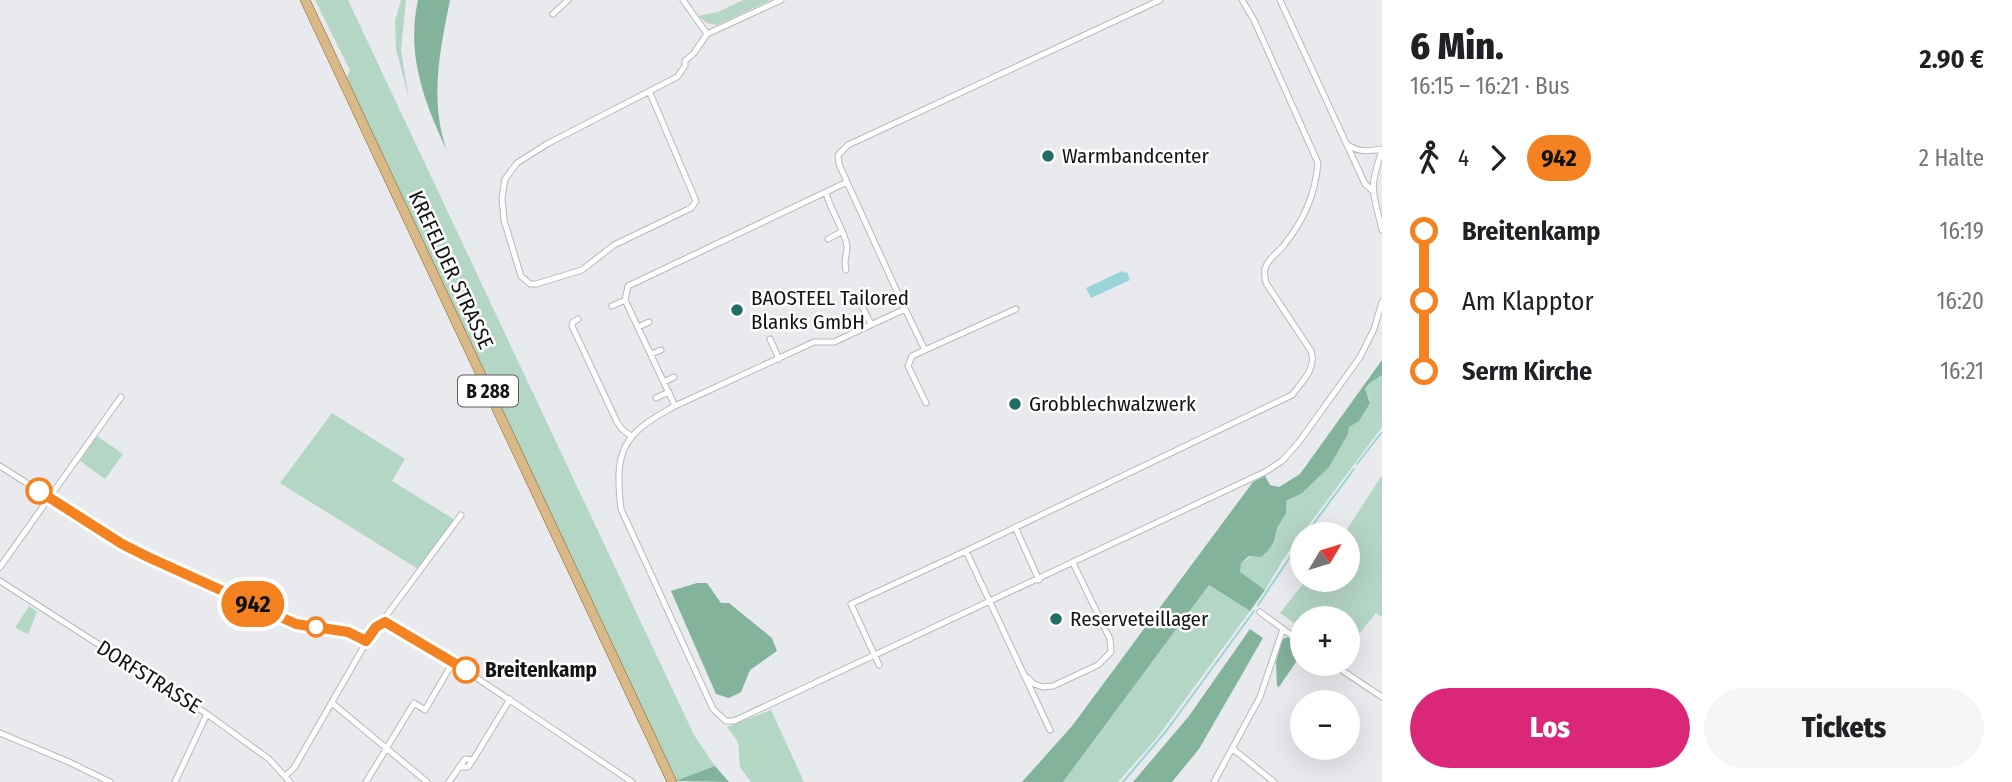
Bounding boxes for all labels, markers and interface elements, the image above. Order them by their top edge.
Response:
text: 6 Min. [1410,23,1504,69]
text: 2.90 € [1920,44,1984,75]
text: 16:15 – 16:21 · Bus [1410,72,1570,100]
icon: walk [1410,139,1448,177]
icon: forward [1479,139,1517,177]
place label: Warmbandcenter [1062,143,1209,169]
text: 4 [1458,144,1469,172]
text: 942 [1541,144,1577,172]
text: 2 Halte [1919,144,1984,172]
marker: Warmbandcenter [1040,148,1056,164]
street label: KREFELDER STRASSE [403,187,499,353]
text: Breitenkamp [1462,216,1600,247]
text: 16:19 [1940,217,1984,245]
place label: BAOSTEEL Tailored Blanks GmbH [751,285,909,335]
text: Am Klapptor [1462,286,1594,317]
text: 16:20 [1937,287,1984,315]
marker: BAOSTEEL Tailored Blanks GmbH [729,302,745,318]
text: Serm Kirche [1462,356,1592,387]
text: 16:21 [1940,357,1984,385]
road number: B 288 [458,376,518,406]
place label: Grobblechwalzwerk [1029,391,1196,417]
marker: Grobblechwalzwerk [1007,396,1023,412]
unlabelled marker [26,478,52,504]
north arrow [1290,522,1360,592]
map controls [1290,522,1360,760]
line badge: 942 [213,581,293,627]
text: 942 [235,590,271,618]
place label: Reserveteillager [1070,606,1209,632]
button: + [1290,606,1360,676]
marker: Reserveteillager [1048,611,1064,627]
unlabelled marker [306,617,326,637]
street label: DORFSTRASSE [92,635,206,719]
marker: Breitenkamp [453,657,479,683]
place label: Breitenkamp [485,657,597,683]
button: Los [1410,688,1690,768]
button: Tickets [1704,688,1984,768]
button: − [1290,690,1360,760]

